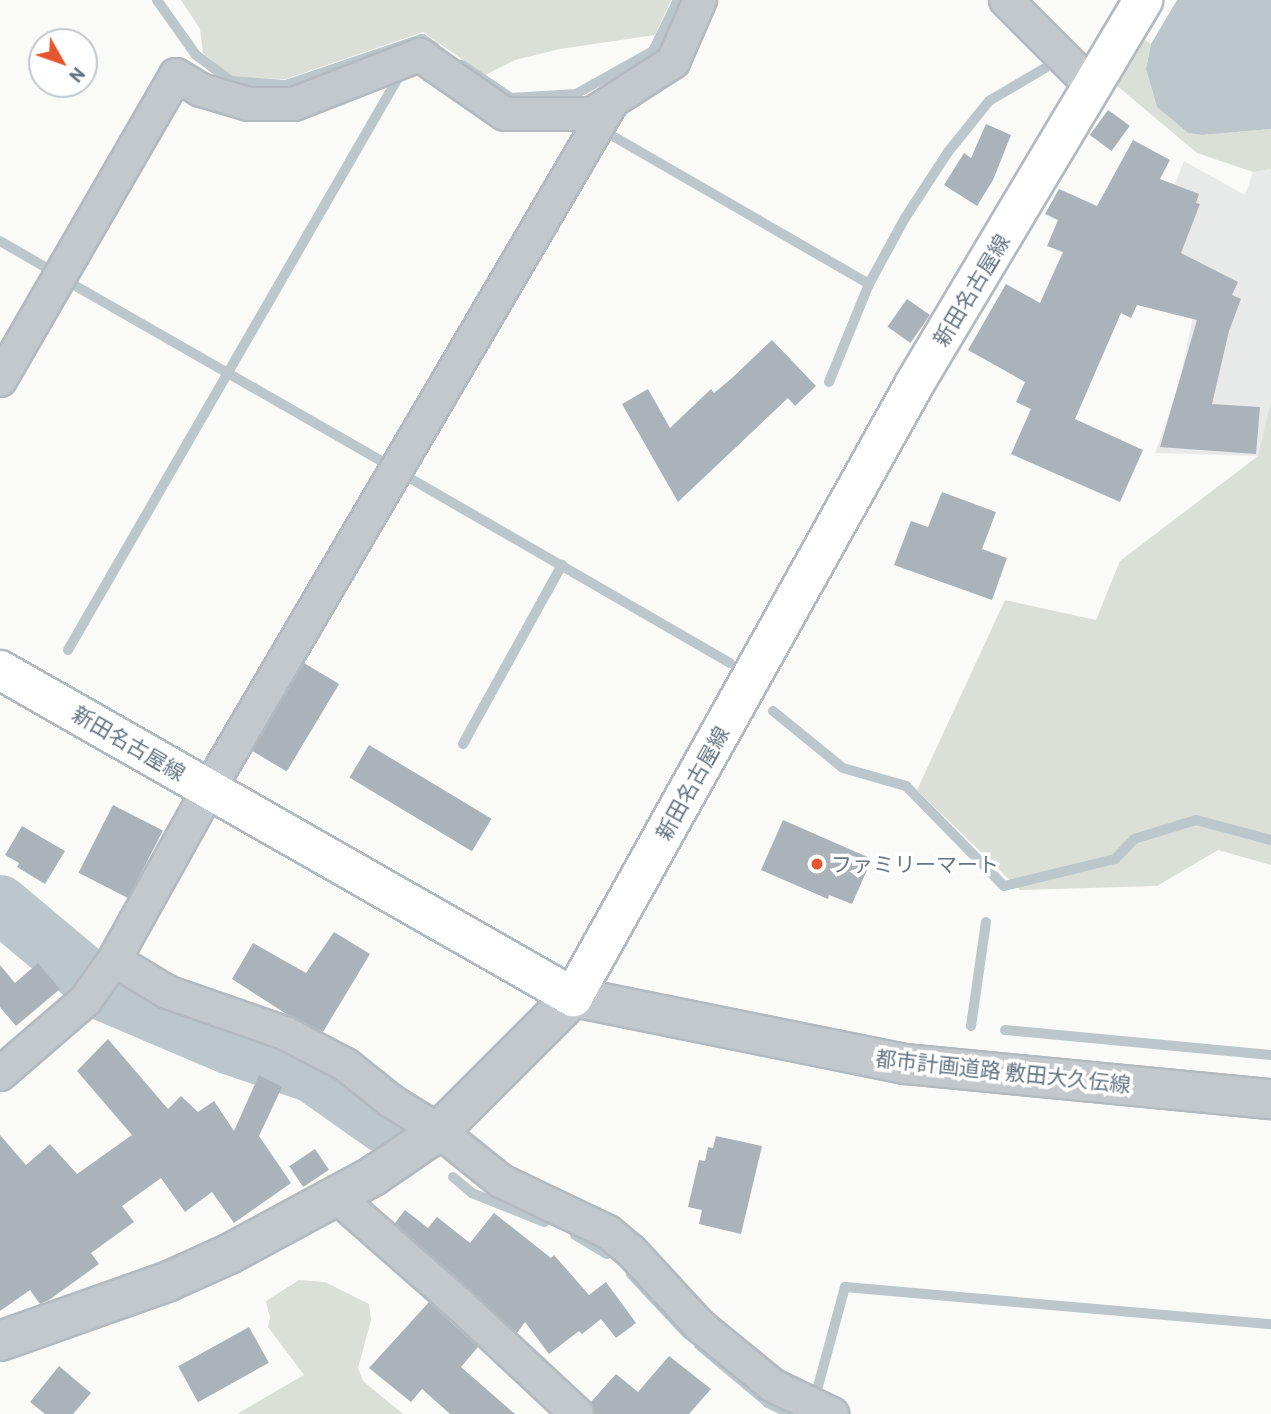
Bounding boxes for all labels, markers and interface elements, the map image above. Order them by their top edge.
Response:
north arrow [28,28,98,98]
text: N [65,63,91,88]
street label: 新田名古屋線 [928,230,1014,350]
street label: 新田名古屋線 [68,701,190,785]
street label: 新田名古屋線 [650,722,734,844]
place label: ファミリーマート [831,851,999,877]
marker: ファミリーマート [809,856,825,872]
street label: 都市計画道路 敷田大久伝線 [874,1045,1132,1097]

